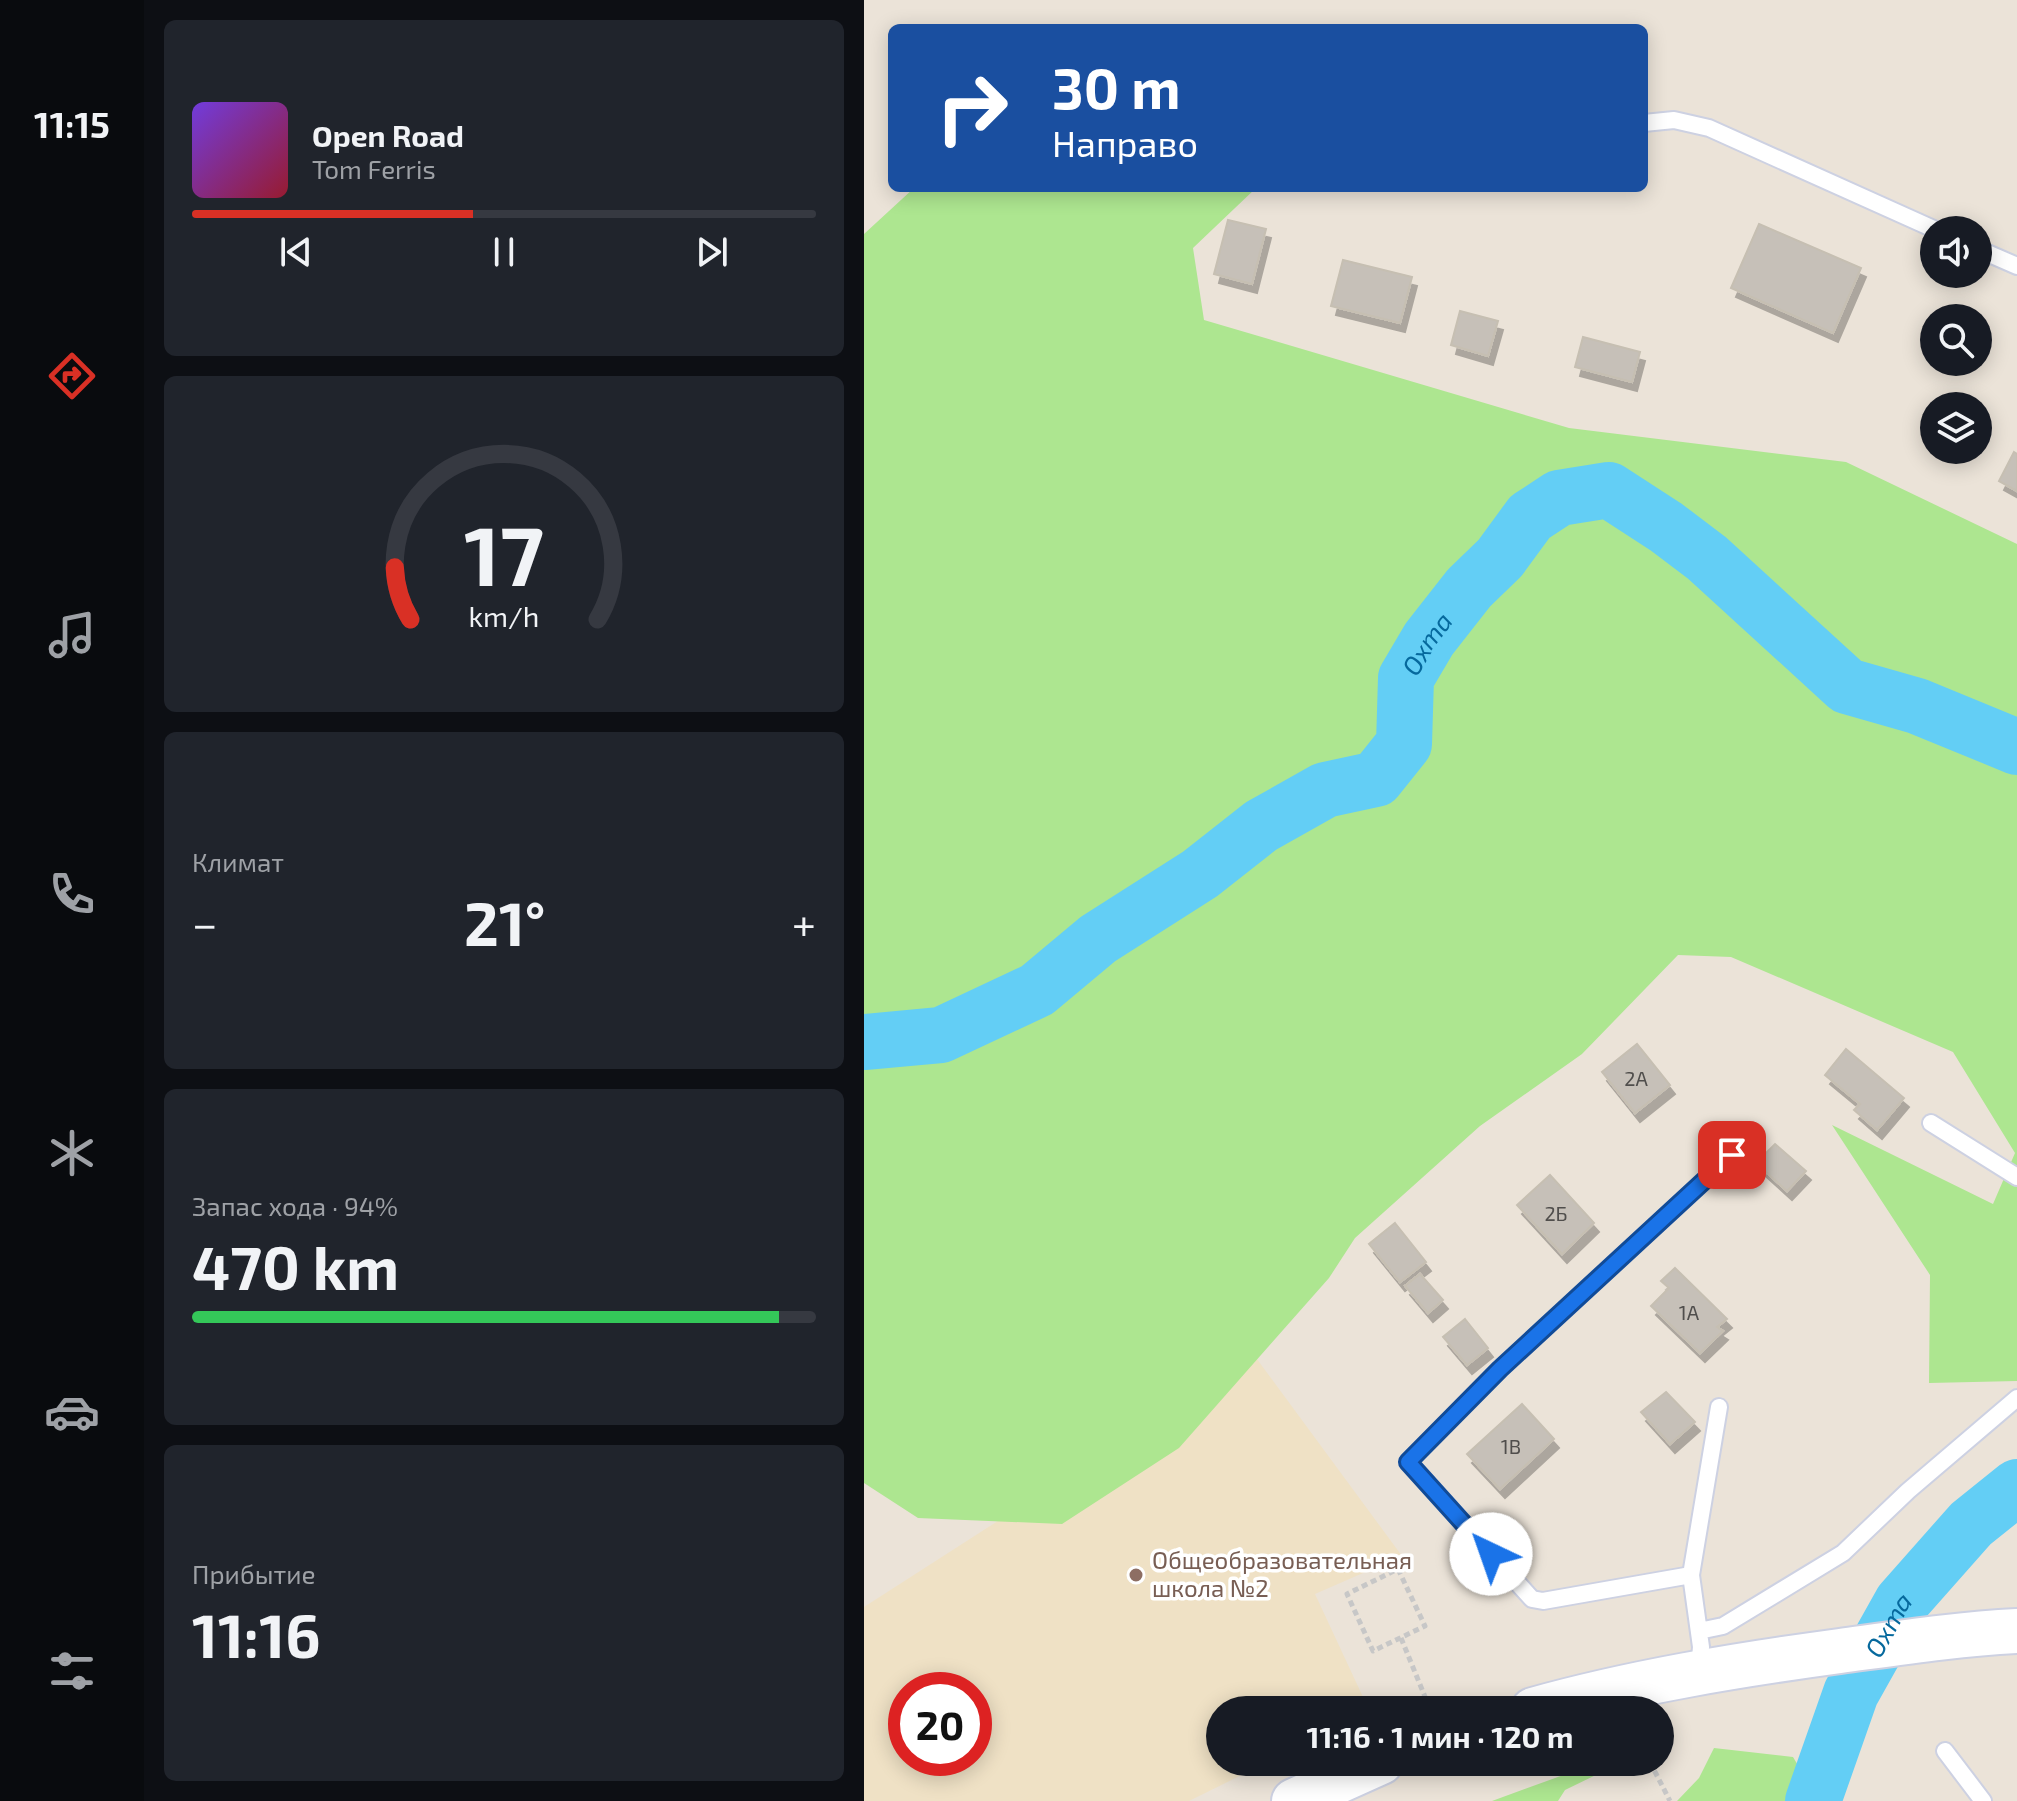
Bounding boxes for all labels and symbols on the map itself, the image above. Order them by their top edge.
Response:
water label: Охта [1394,606,1458,680]
house number: 2А [1624,1066,1648,1090]
pin [1698,1121,1766,1189]
house number: 2Б [1544,1201,1568,1225]
house number: 1А [1679,1300,1700,1324]
house number: 1В [1501,1434,1521,1458]
position arrow [1449,1512,1533,1596]
place label: Общеобразовательная школа №2 [1152,1545,1412,1602]
marker: Общеобразовательная школа №2 [1127,1566,1145,1584]
water label: Охта [1857,1585,1918,1662]
speed limit sign: 20 [888,1672,992,1776]

